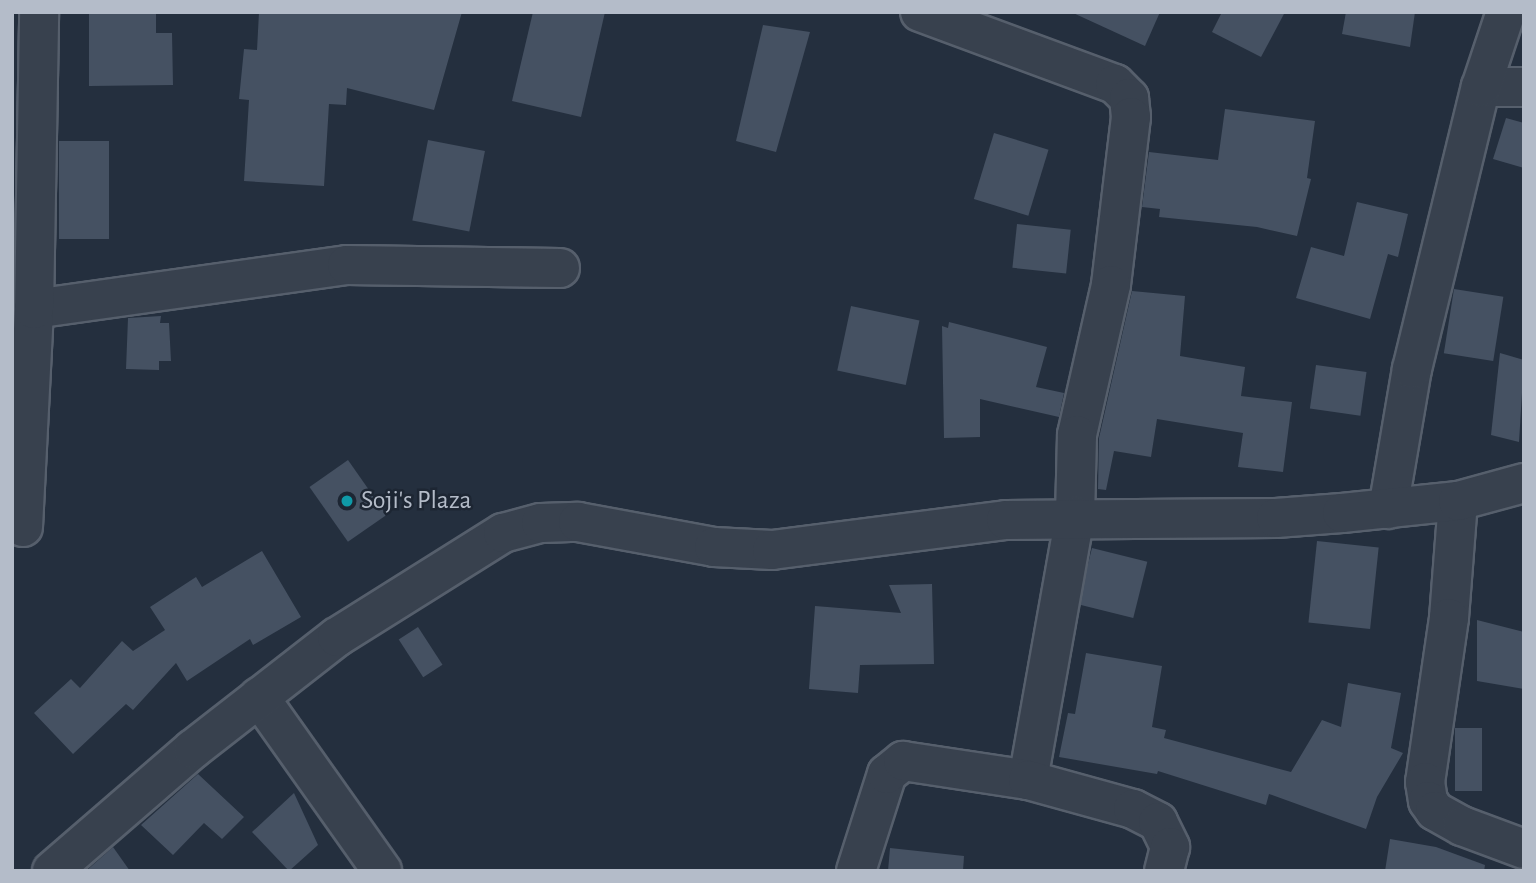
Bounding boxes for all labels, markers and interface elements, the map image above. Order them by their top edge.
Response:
place label: Soji's Plaza [361,485,472,517]
marker: Soji's Plaza [339,493,355,509]

